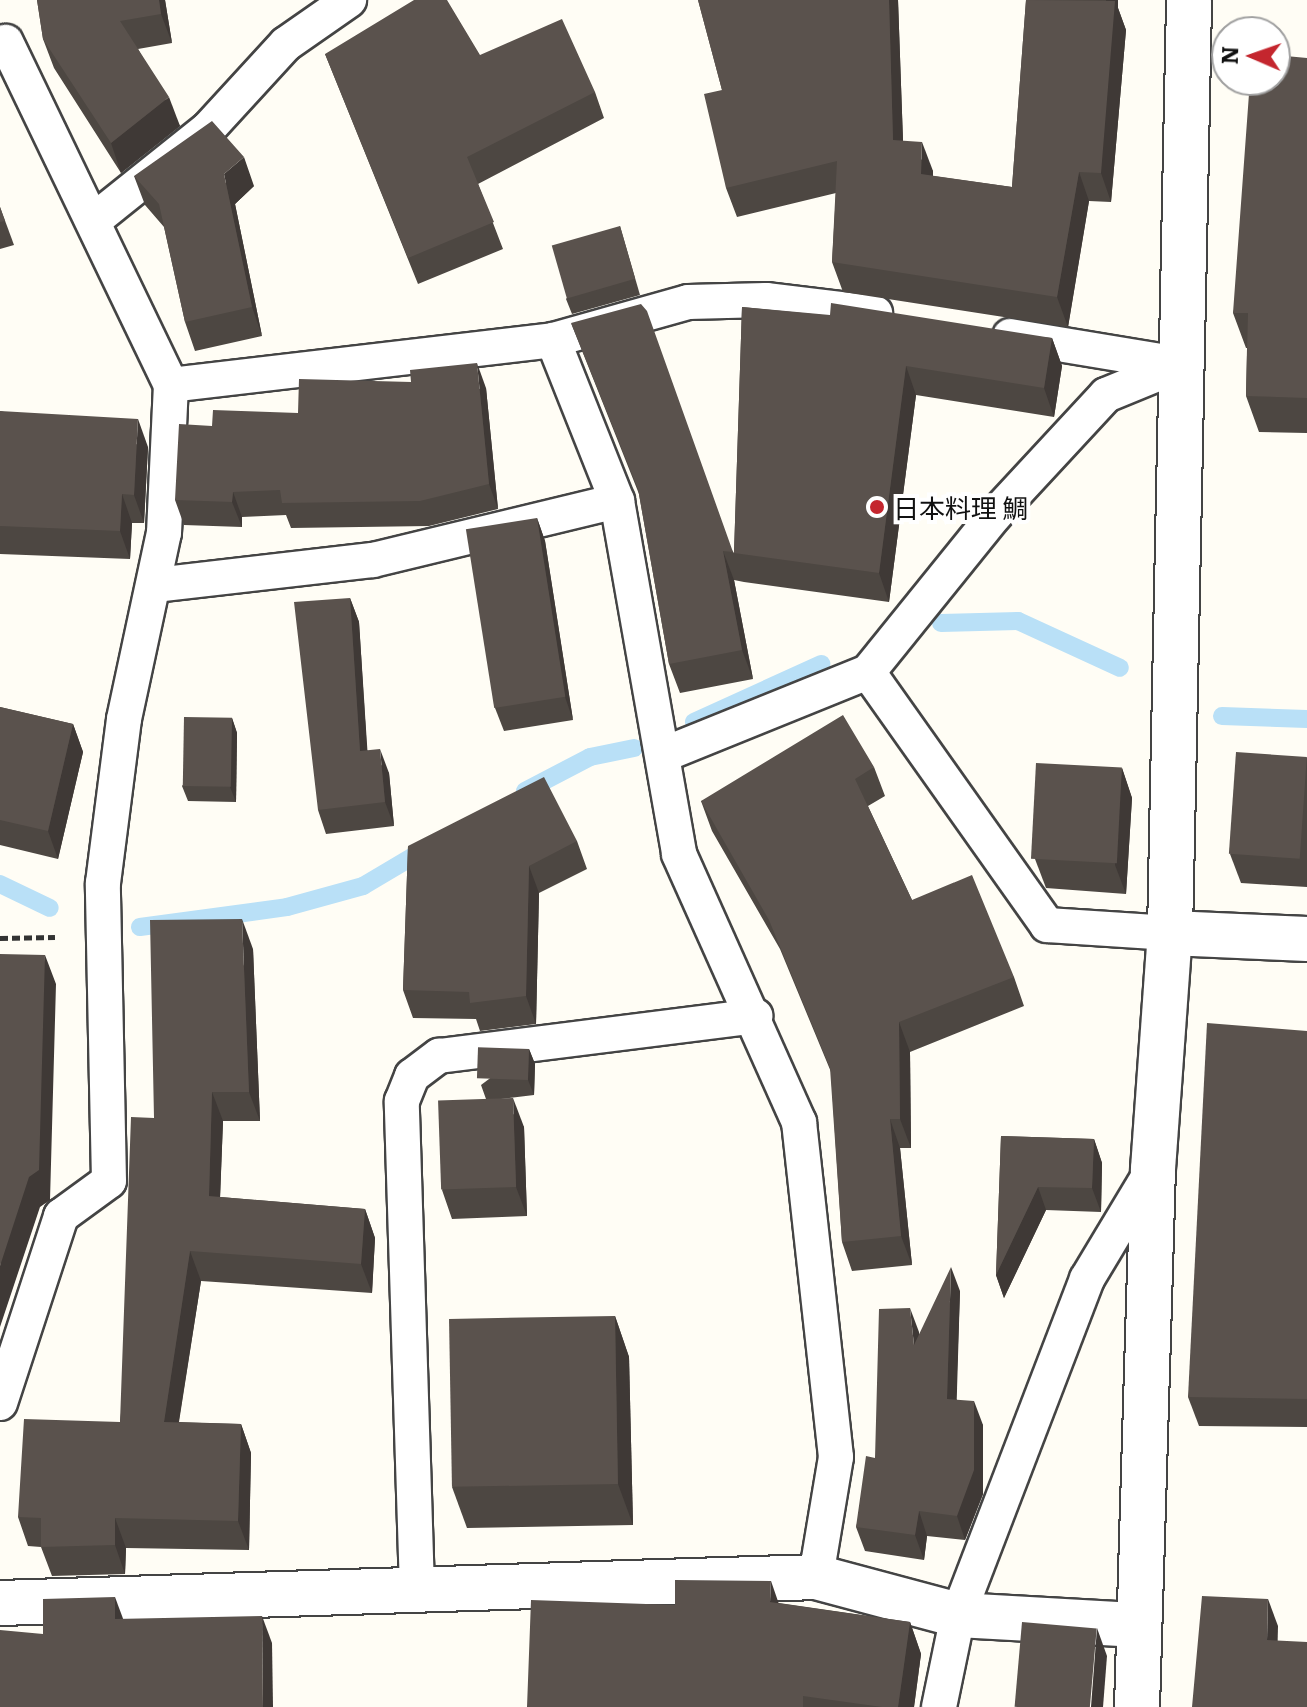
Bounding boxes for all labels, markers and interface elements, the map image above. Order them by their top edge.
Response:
north arrow [1211,16,1291,96]
text: N [1212,45,1245,65]
place label: 日本料理 鯛 [893,491,1028,523]
marker: 日本料理 鯛 [868,498,886,516]

